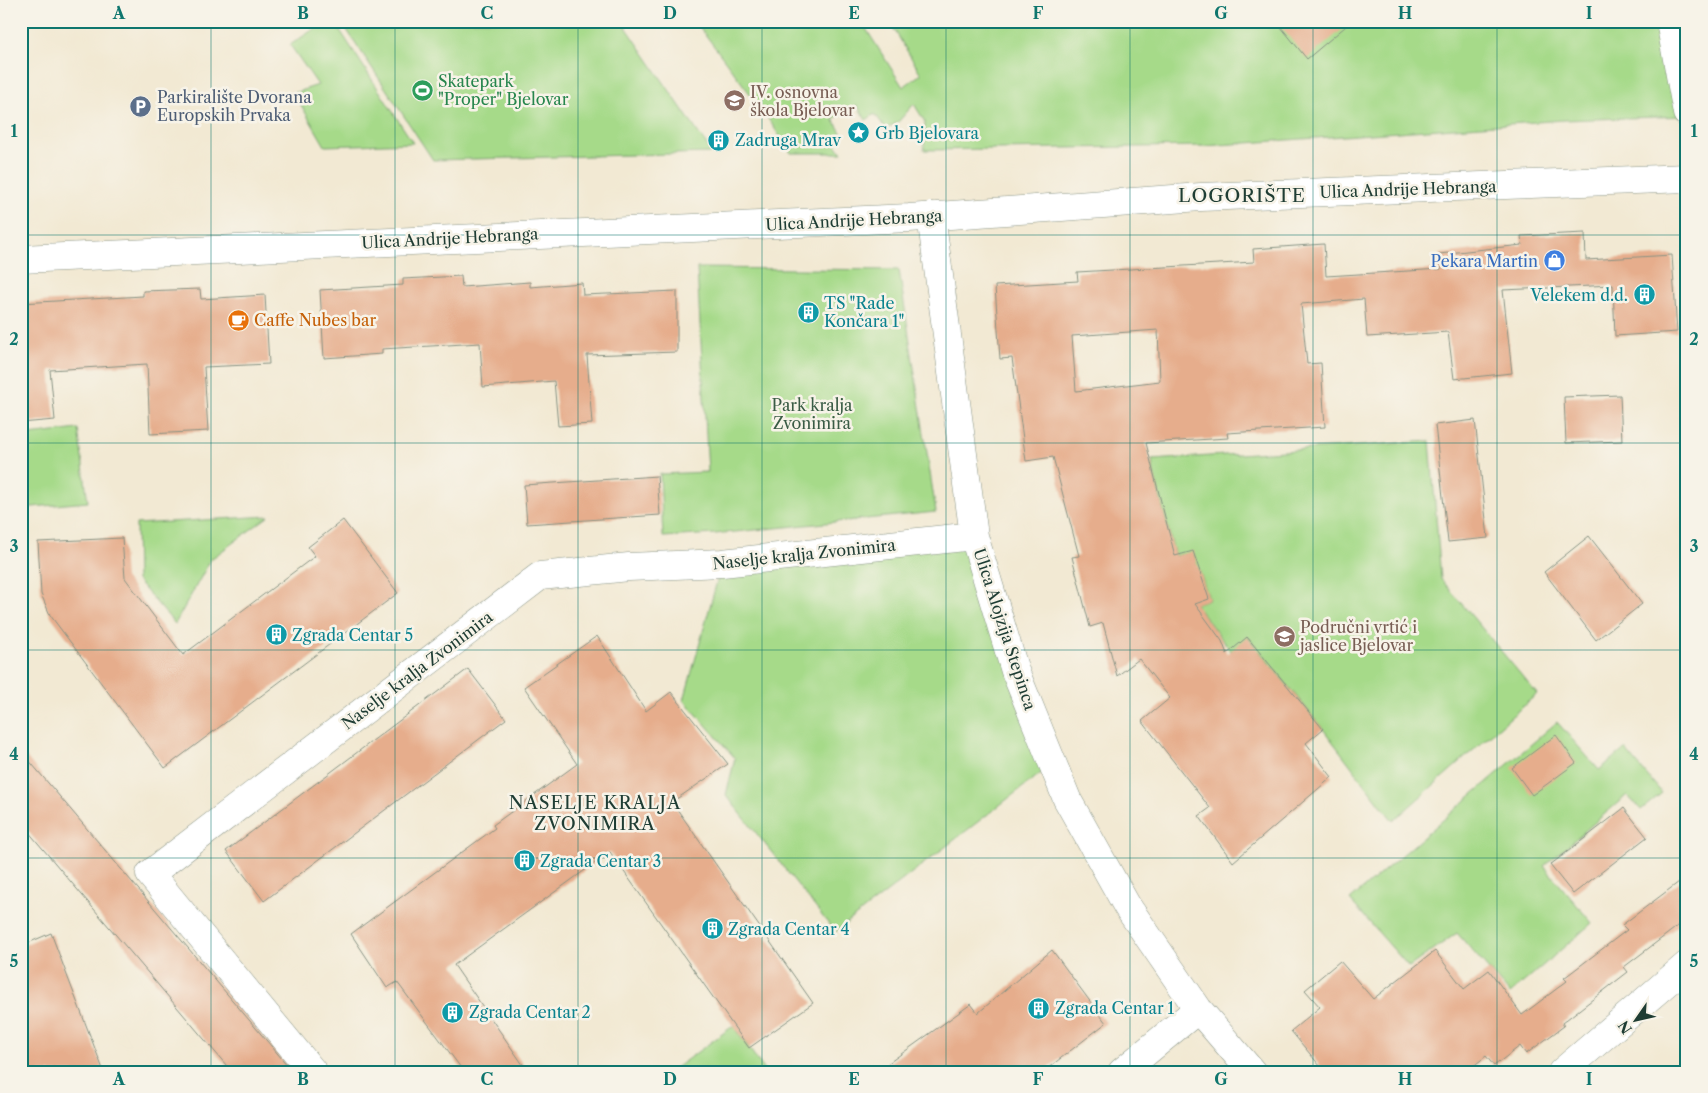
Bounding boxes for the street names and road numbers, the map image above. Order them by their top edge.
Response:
street label: Ulica Andrije Hebranga [1319,176,1497,202]
street label: Ulica Andrije Hebranga [765,205,944,235]
street label: Ulica Andrije Hebranga [361,223,540,253]
street label: Naselje kralja Zvonimira [711,534,897,574]
street label: Ulica Alojzija Stepinca [969,545,1041,713]
street label: Naselje kralja Zvonimira [338,606,497,733]

